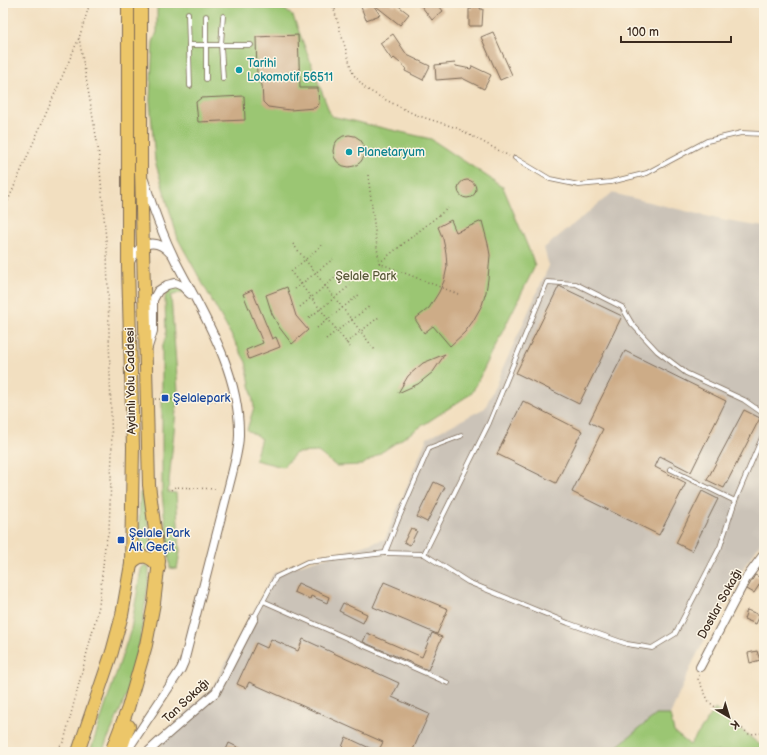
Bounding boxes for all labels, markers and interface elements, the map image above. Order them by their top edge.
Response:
scale bar [621,18,731,44]
text: 100 m [627,25,659,40]
place label: Tarihi Lokomotif 56511 [247,56,333,85]
marker: Tarihi Lokomotif 56511 [234,65,244,75]
place label: Planetaryum [357,145,425,160]
marker: Planetaryum [344,147,354,157]
park label: Şelale Park [336,269,397,284]
street label: Aydınlı Yolu Caddesi [123,327,139,435]
place label: Şelalepark [173,391,231,406]
marker: Şelalepark [160,393,170,403]
place label: Şelale Park Alt Geçit [129,526,190,555]
marker: Şelale Park Alt Geçit [116,535,126,545]
street label: Dostlar Sokağı [695,566,746,642]
street label: Tan Sokağı [159,675,213,727]
north arrow [709,697,749,737]
text: K [727,717,742,732]

